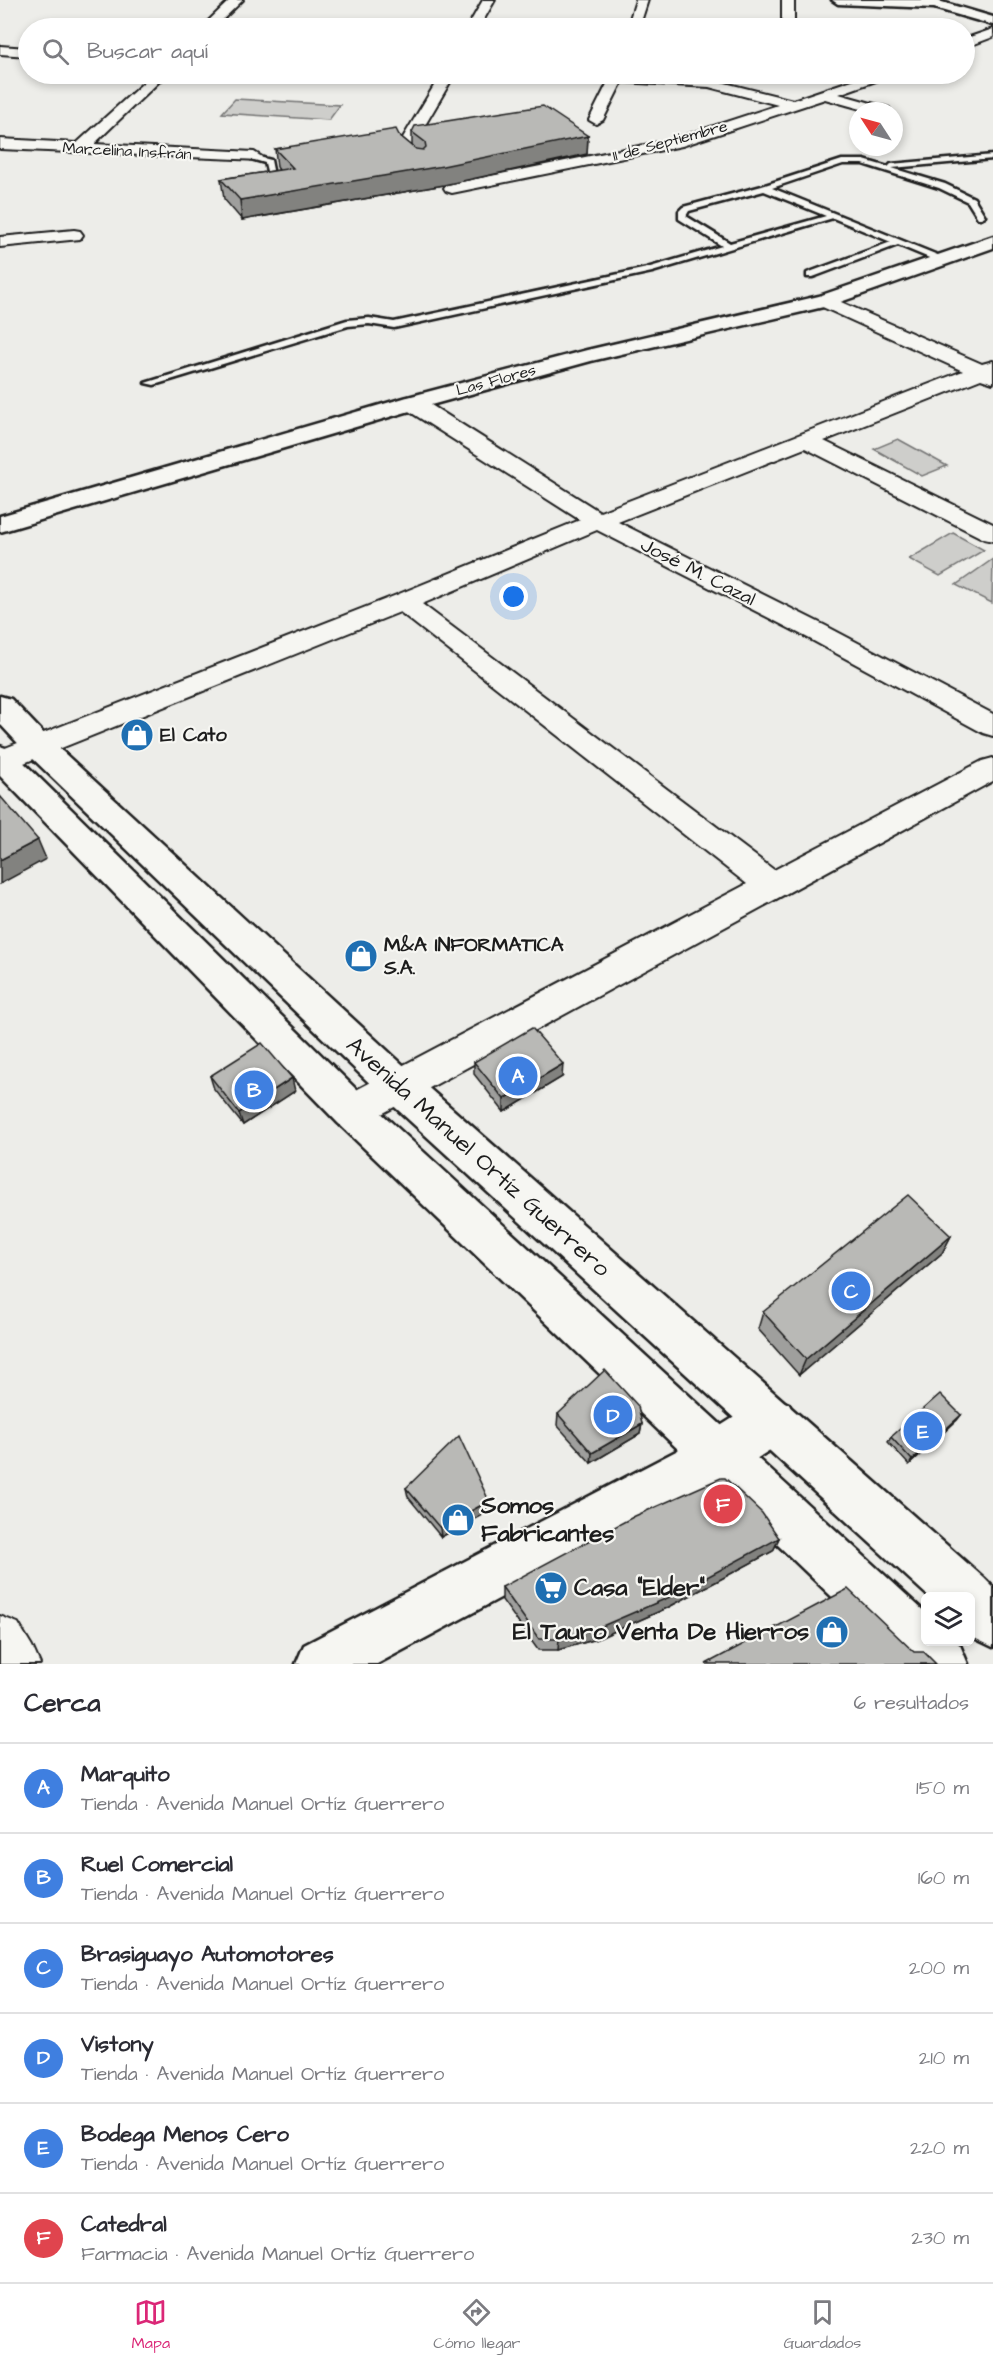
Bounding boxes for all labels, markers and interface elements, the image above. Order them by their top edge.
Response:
search box [18,18,975,84]
icon: search [39,35,72,68]
text: Buscar aquí [87,36,208,67]
north arrow [849,102,903,156]
street label: 11 de Septiembre [610,115,730,167]
street label: Marcelina Insfrán [62,137,192,165]
street label: Las Flores [454,359,538,401]
street label: José M. Cazal [636,531,760,613]
your location [499,582,528,611]
shop icon: El Cato [119,717,155,753]
place label: El Cato [160,721,227,749]
place label: M&A INFORMATICA S.A. [383,931,564,982]
shop icon: M&A INFORMATICA S.A. [343,938,379,974]
street label: Avenida Manuel Ortíz Guerrero [340,1031,616,1283]
pin: A [498,1054,538,1098]
pin: B [234,1068,274,1112]
pin: C [832,1268,870,1314]
pin: D [594,1392,632,1438]
pin: E [904,1408,942,1454]
pin: F [704,1482,742,1526]
place label: Somos Fabricantes [480,1489,614,1551]
shop icon: Somos Fabricantes [440,1502,476,1538]
supermarket icon: Casa "Elder" [533,1570,569,1606]
place label: Casa "Elder" [574,1571,705,1605]
map controls [921,1592,975,1646]
button: layers [921,1592,975,1646]
shop icon: El Tauro Venta De Hierros [814,1614,850,1650]
place label: El Tauro Venta De Hierros [513,1615,809,1649]
text: Cerca [24,1685,101,1721]
text: 6 resultados [853,1689,969,1717]
text: Marquito [81,1759,170,1790]
text: A [37,1774,50,1802]
text: 150 m [916,1774,969,1802]
text: Tienda · Avenida Manuel Ortíz Guerrero [81,1790,444,1818]
text: Ruel Comercial [81,1849,233,1880]
text: B [36,1864,51,1892]
text: 160 m [918,1864,969,1892]
text: Tienda · Avenida Manuel Ortíz Guerrero [81,1880,444,1908]
text: Brasiguayo Automotores [81,1939,334,1970]
text: C [36,1954,51,1982]
text: 200 m [909,1954,969,1982]
text: Tienda · Avenida Manuel Ortíz Guerrero [81,1970,444,1998]
text: Vistony [81,2029,154,2060]
text: D [37,2044,50,2072]
text: 210 m [919,2044,969,2072]
text: Tienda · Avenida Manuel Ortíz Guerrero [81,2060,444,2088]
text: Bodega Menos Cero [81,2119,289,2150]
text: E [38,2134,49,2162]
text: 220 m [910,2134,969,2162]
text: Tienda · Avenida Manuel Ortíz Guerrero [81,2150,444,2178]
text: Catedral [81,2209,167,2240]
text: F [37,2224,50,2252]
text: 230 m [911,2224,969,2252]
text: Farmacia · Avenida Manuel Ortíz Guerrero [81,2240,474,2268]
tab: Mapa [132,2296,170,2354]
tab: Cómo llegar [433,2296,520,2354]
tab: Guardados [784,2296,861,2354]

